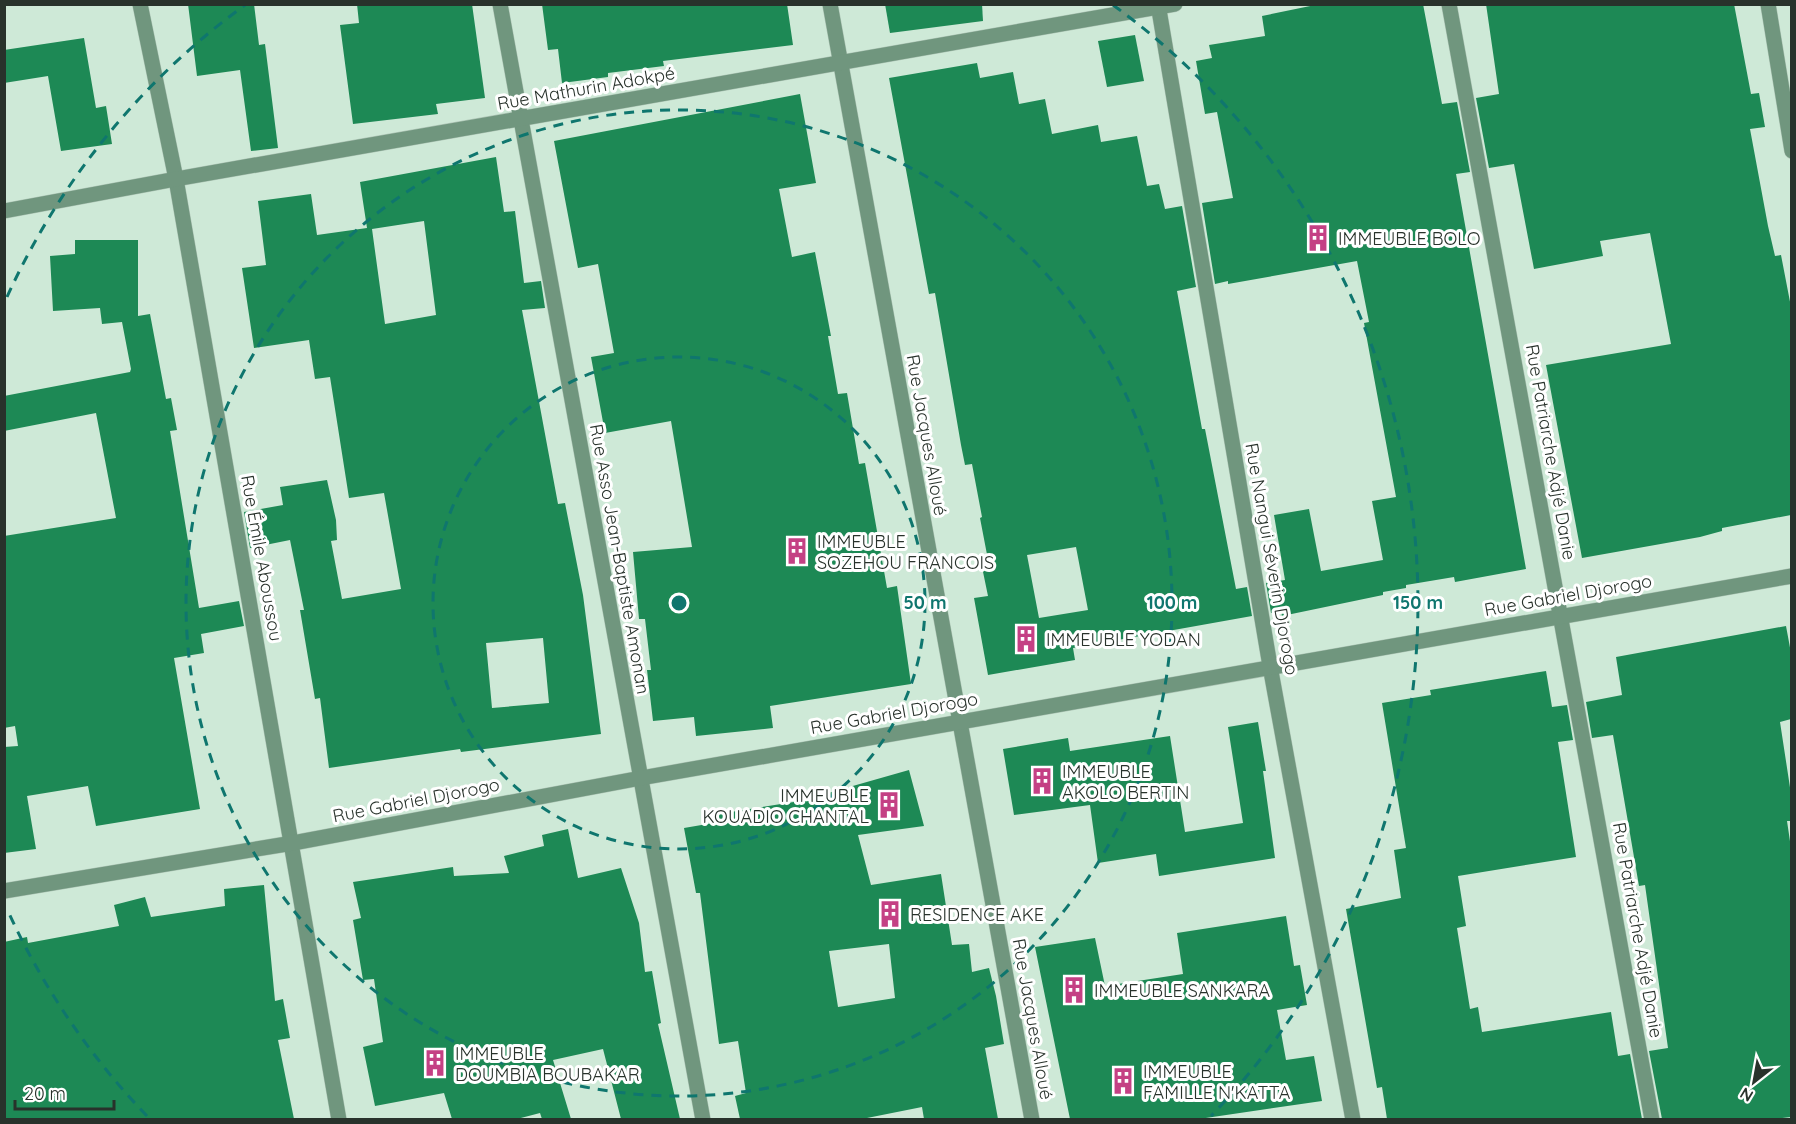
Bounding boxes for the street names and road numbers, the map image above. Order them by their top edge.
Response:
street label: Rue Mathurin Adokpé [495,61,677,115]
street label: Rue Patriarche Adjé Danie [1521,342,1581,562]
street label: Rue Jacques Alloué [901,353,953,517]
street label: Rue Asso Jean-Baptiste Amonan [585,422,655,696]
street label: Rue Nangui Séverin Djorogo [1240,441,1304,677]
street label: Rue Émile Aboussou [236,473,288,643]
street label: Rue Gabriel Djorogo [1482,569,1654,621]
street label: Rue Gabriel Djorogo [808,687,980,739]
street label: Rue Gabriel Djorogo [331,773,501,827]
street label: Rue Patriarche Adjé Danie [1608,820,1668,1040]
street label: Rue Jacques Alloué [1007,937,1059,1101]

